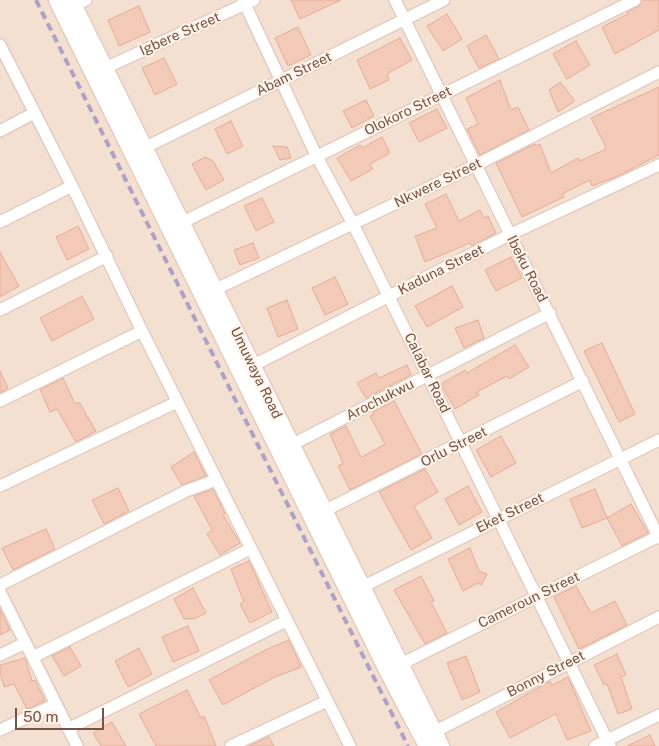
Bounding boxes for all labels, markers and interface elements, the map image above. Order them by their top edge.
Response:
street label: Igbere Street [137,9,223,59]
street label: Abam Street [253,48,335,100]
street label: Olokoro Street [362,83,454,139]
street label: Nkwere Street [392,155,484,211]
street label: Ibeku Road [503,233,551,305]
street label: Kaduna Street [395,241,487,299]
street label: Umuwaya Road [227,324,285,422]
street label: Calabar Road [400,330,454,416]
street label: Arochukwu [343,376,417,424]
street label: Orlu Street [418,423,490,471]
street label: Eket Street [473,489,547,537]
street label: Cameroun Street [475,568,583,632]
street label: Bonny Street [504,647,588,701]
scale bar [18,698,106,730]
text: 50 m [23,708,58,725]

